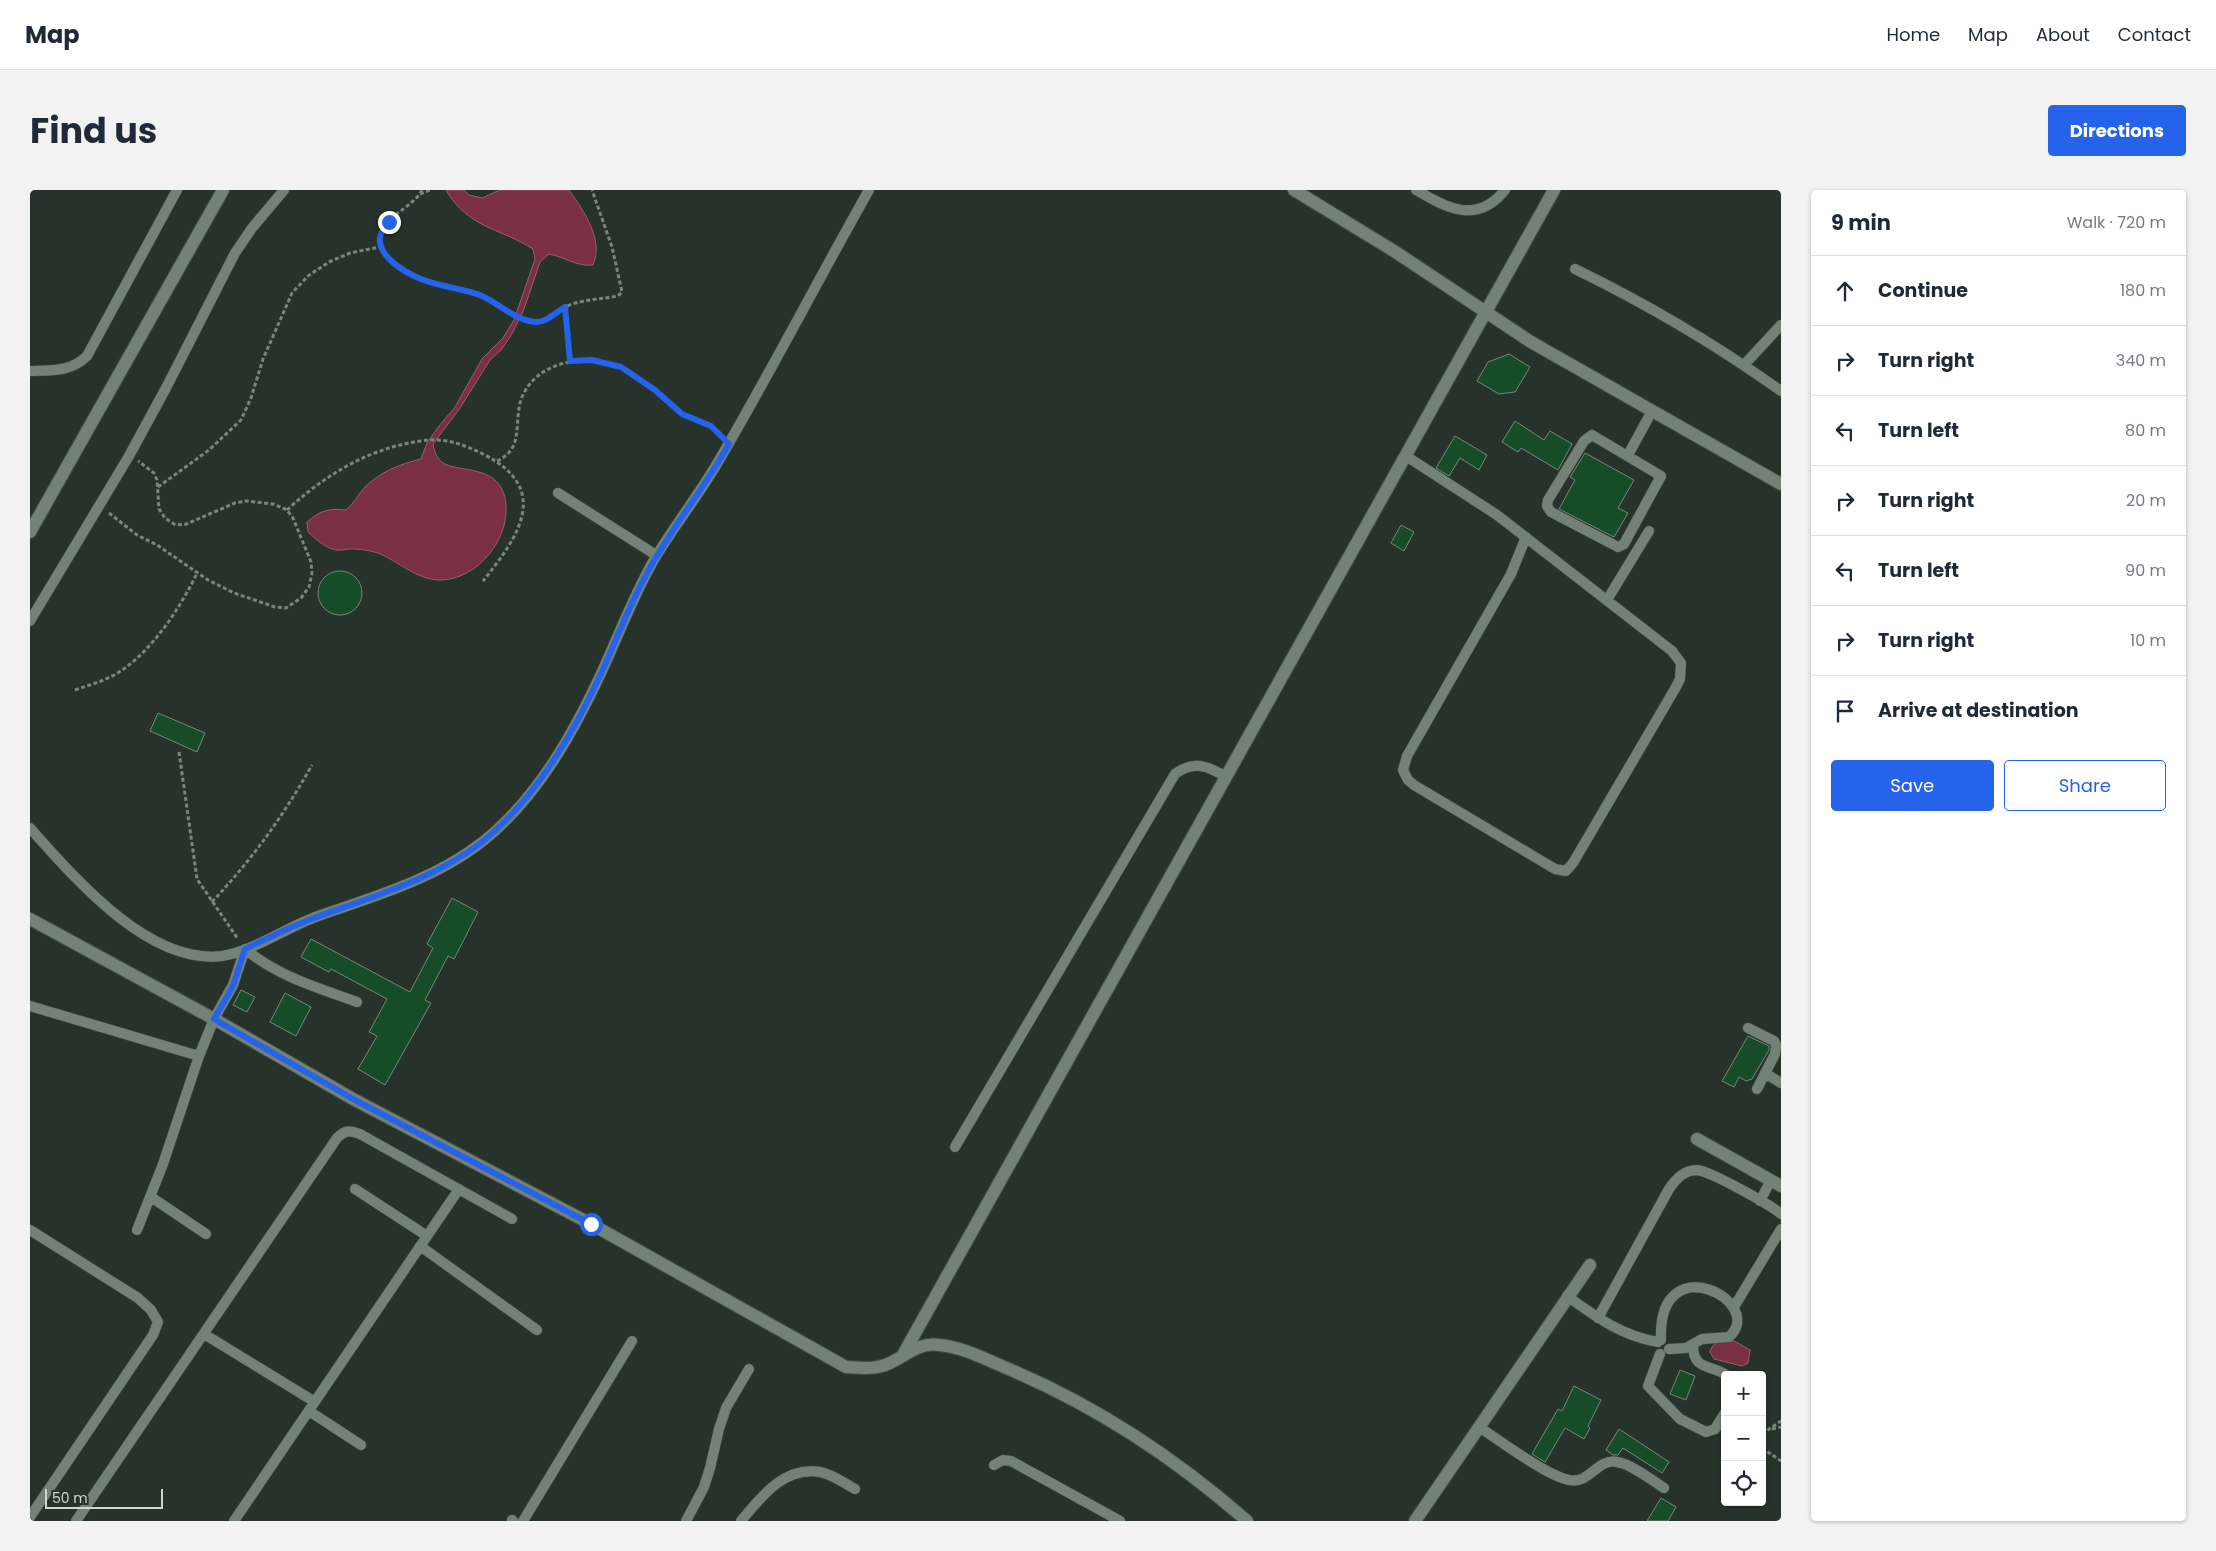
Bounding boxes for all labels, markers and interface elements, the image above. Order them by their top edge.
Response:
text: Map [25,18,80,51]
text: Home [1886,22,1940,47]
text: Map [1968,22,2008,47]
text: About [2036,22,2090,47]
text: Contact [2118,22,2191,47]
button: Directions [2048,105,2186,156]
text: Find us [30,106,157,155]
text: 9 min [1831,208,1891,237]
route end [378,211,401,234]
text: Walk · 720 m [2067,211,2166,234]
icon: ahead [1831,277,1859,305]
text: Continue [1878,277,1968,304]
text: 180 m [2120,279,2166,302]
icon: right [1831,347,1859,375]
text: Turn right [1878,347,1974,374]
text: 340 m [2116,349,2166,372]
icon: left [1831,417,1859,445]
text: Turn left [1878,417,1959,444]
text: 80 m [2125,419,2166,442]
icon: right [1831,487,1859,515]
text: Turn right [1878,487,1974,514]
text: 20 m [2126,489,2166,512]
icon: left [1831,557,1859,585]
text: Turn left [1878,557,1959,584]
text: 90 m [2125,559,2166,582]
icon: right [1831,627,1859,655]
text: Turn right [1878,627,1974,654]
text: 10 m [2130,629,2166,652]
icon: arrive [1831,697,1859,725]
text: Arrive at destination [1878,697,2079,724]
button: Save [1831,760,1994,811]
button: Share [2004,760,2166,811]
route start [580,1213,603,1236]
map controls [1721,1371,1766,1506]
button: + [1721,1371,1766,1416]
button: − [1721,1416,1766,1461]
button: locate [1721,1461,1766,1506]
scale bar [45,1486,162,1509]
text: 50 m [52,1488,88,1508]

